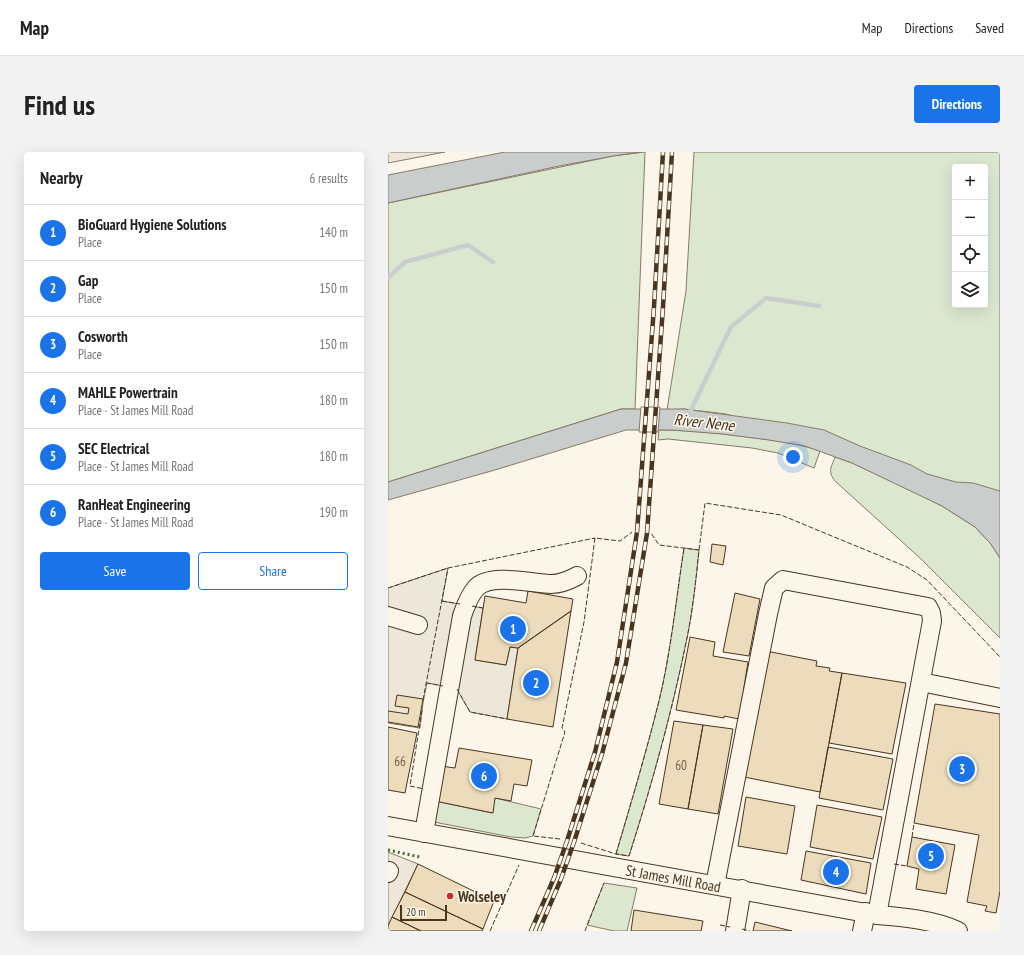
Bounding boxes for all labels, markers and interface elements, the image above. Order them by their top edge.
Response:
text: Map [20,16,49,40]
text: Map [862,19,882,37]
text: Directions [904,19,953,37]
text: Saved [975,19,1004,37]
button: Directions [914,85,1000,123]
text: Find us [24,86,95,123]
map controls [952,164,988,308]
button: + [952,164,988,200]
text: Nearby [40,167,83,189]
text: 6 results [309,170,348,187]
button: − [952,200,988,236]
text: BioGuard Hygiene Solutions [78,215,227,234]
text: 1 [50,224,56,241]
text: 140 m [319,224,348,241]
text: Place [78,234,102,251]
button: locate [952,236,988,272]
text: Gap [78,271,98,290]
button: layers [952,272,988,308]
text: 2 [50,280,56,297]
text: 150 m [319,280,348,297]
text: Place [78,290,102,307]
text: Cosworth [78,327,128,346]
text: 3 [50,336,56,353]
text: 150 m [319,336,348,353]
text: Place [78,346,102,363]
text: MAHLE Powertrain [78,383,178,402]
text: 4 [50,392,56,409]
text: 180 m [319,392,348,409]
text: Place · St James Mill Road [78,402,193,419]
water label: River Nene [673,409,737,435]
text: SEC Electrical [78,439,149,458]
your location [783,447,803,467]
text: 5 [50,448,56,465]
text: 180 m [319,448,348,465]
text: Place · St James Mill Road [78,458,193,475]
text: RanHeat Engineering [78,495,190,514]
text: 6 [50,504,56,521]
text: 190 m [319,504,348,521]
text: Place · St James Mill Road [78,514,193,531]
button: Save [40,552,190,590]
button: Share [198,552,348,590]
pin: 1 [500,614,526,644]
pin: 2 [523,668,549,698]
house number: 66 [394,753,406,770]
pin: 3 [949,754,975,784]
house number: 60 [675,757,687,774]
pin: 6 [471,761,497,791]
pin: 5 [918,841,944,871]
pin: 4 [823,857,849,887]
street label: St James Mill Road [624,860,722,896]
place label: Wolseley [457,887,507,906]
marker: Wolseley [445,891,455,901]
scale bar [400,903,447,922]
text: 20 m [406,905,425,919]

